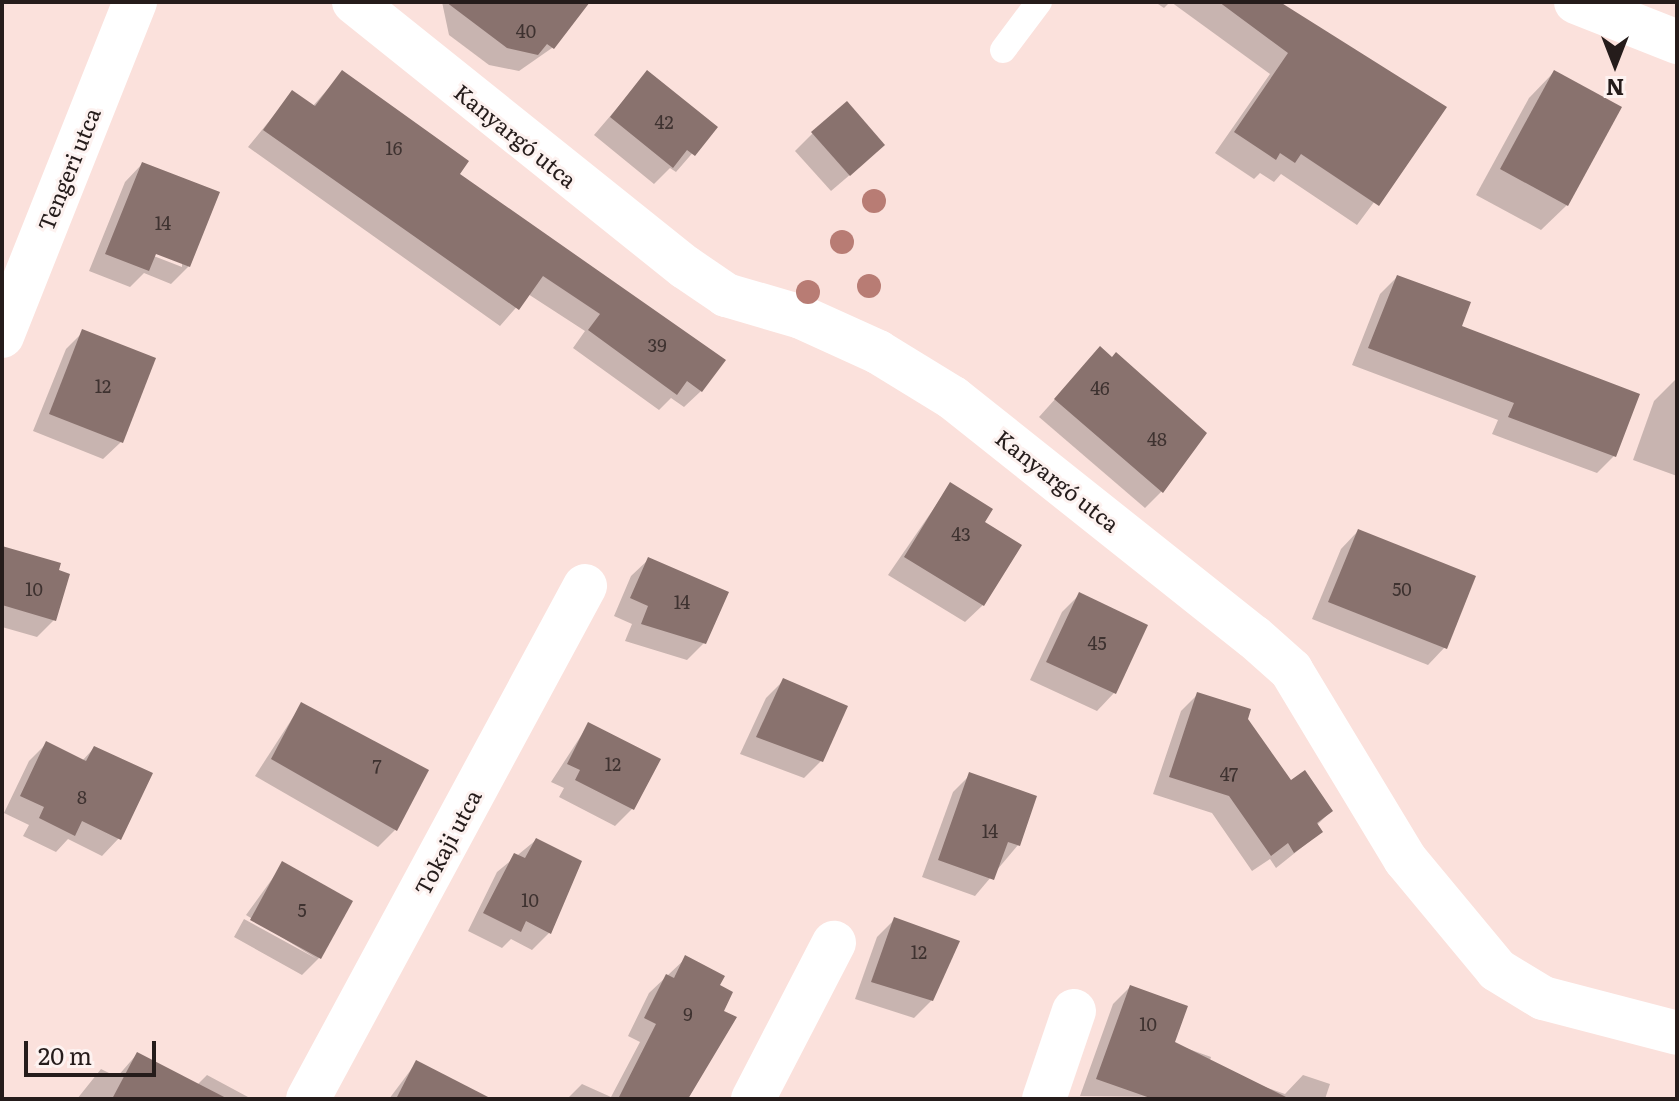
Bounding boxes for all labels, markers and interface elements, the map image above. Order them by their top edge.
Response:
house number: 40 [516,20,536,42]
north arrow [1575,24,1655,104]
text: N [1606,72,1624,105]
street label: Kanyargó utca [450,78,582,192]
street label: Tengeri utca [31,104,105,234]
house number: 42 [654,111,674,133]
house number: 16 [386,137,402,159]
house number: 14 [155,212,171,234]
house number: 39 [647,334,667,356]
house number: 12 [95,375,111,397]
house number: 46 [1090,377,1110,399]
street label: Kanyargó utca [991,424,1125,536]
house number: 48 [1147,428,1167,450]
house number: 43 [951,523,971,545]
house number: 10 [25,578,43,600]
house number: 50 [1392,578,1412,600]
house number: 14 [674,591,690,613]
house number: 45 [1087,632,1107,654]
house number: 12 [605,753,621,775]
house number: 7 [372,755,382,777]
house number: 47 [1220,763,1238,785]
street label: Tokaji utca [408,785,486,899]
house number: 8 [77,786,87,808]
house number: 14 [982,820,998,842]
house number: 10 [521,889,539,911]
house number: 5 [297,899,307,921]
house number: 12 [911,941,927,963]
house number: 9 [683,1003,693,1025]
house number: 10 [1139,1013,1157,1035]
scale bar [28,1025,160,1075]
text: 20 m [38,1037,92,1072]

